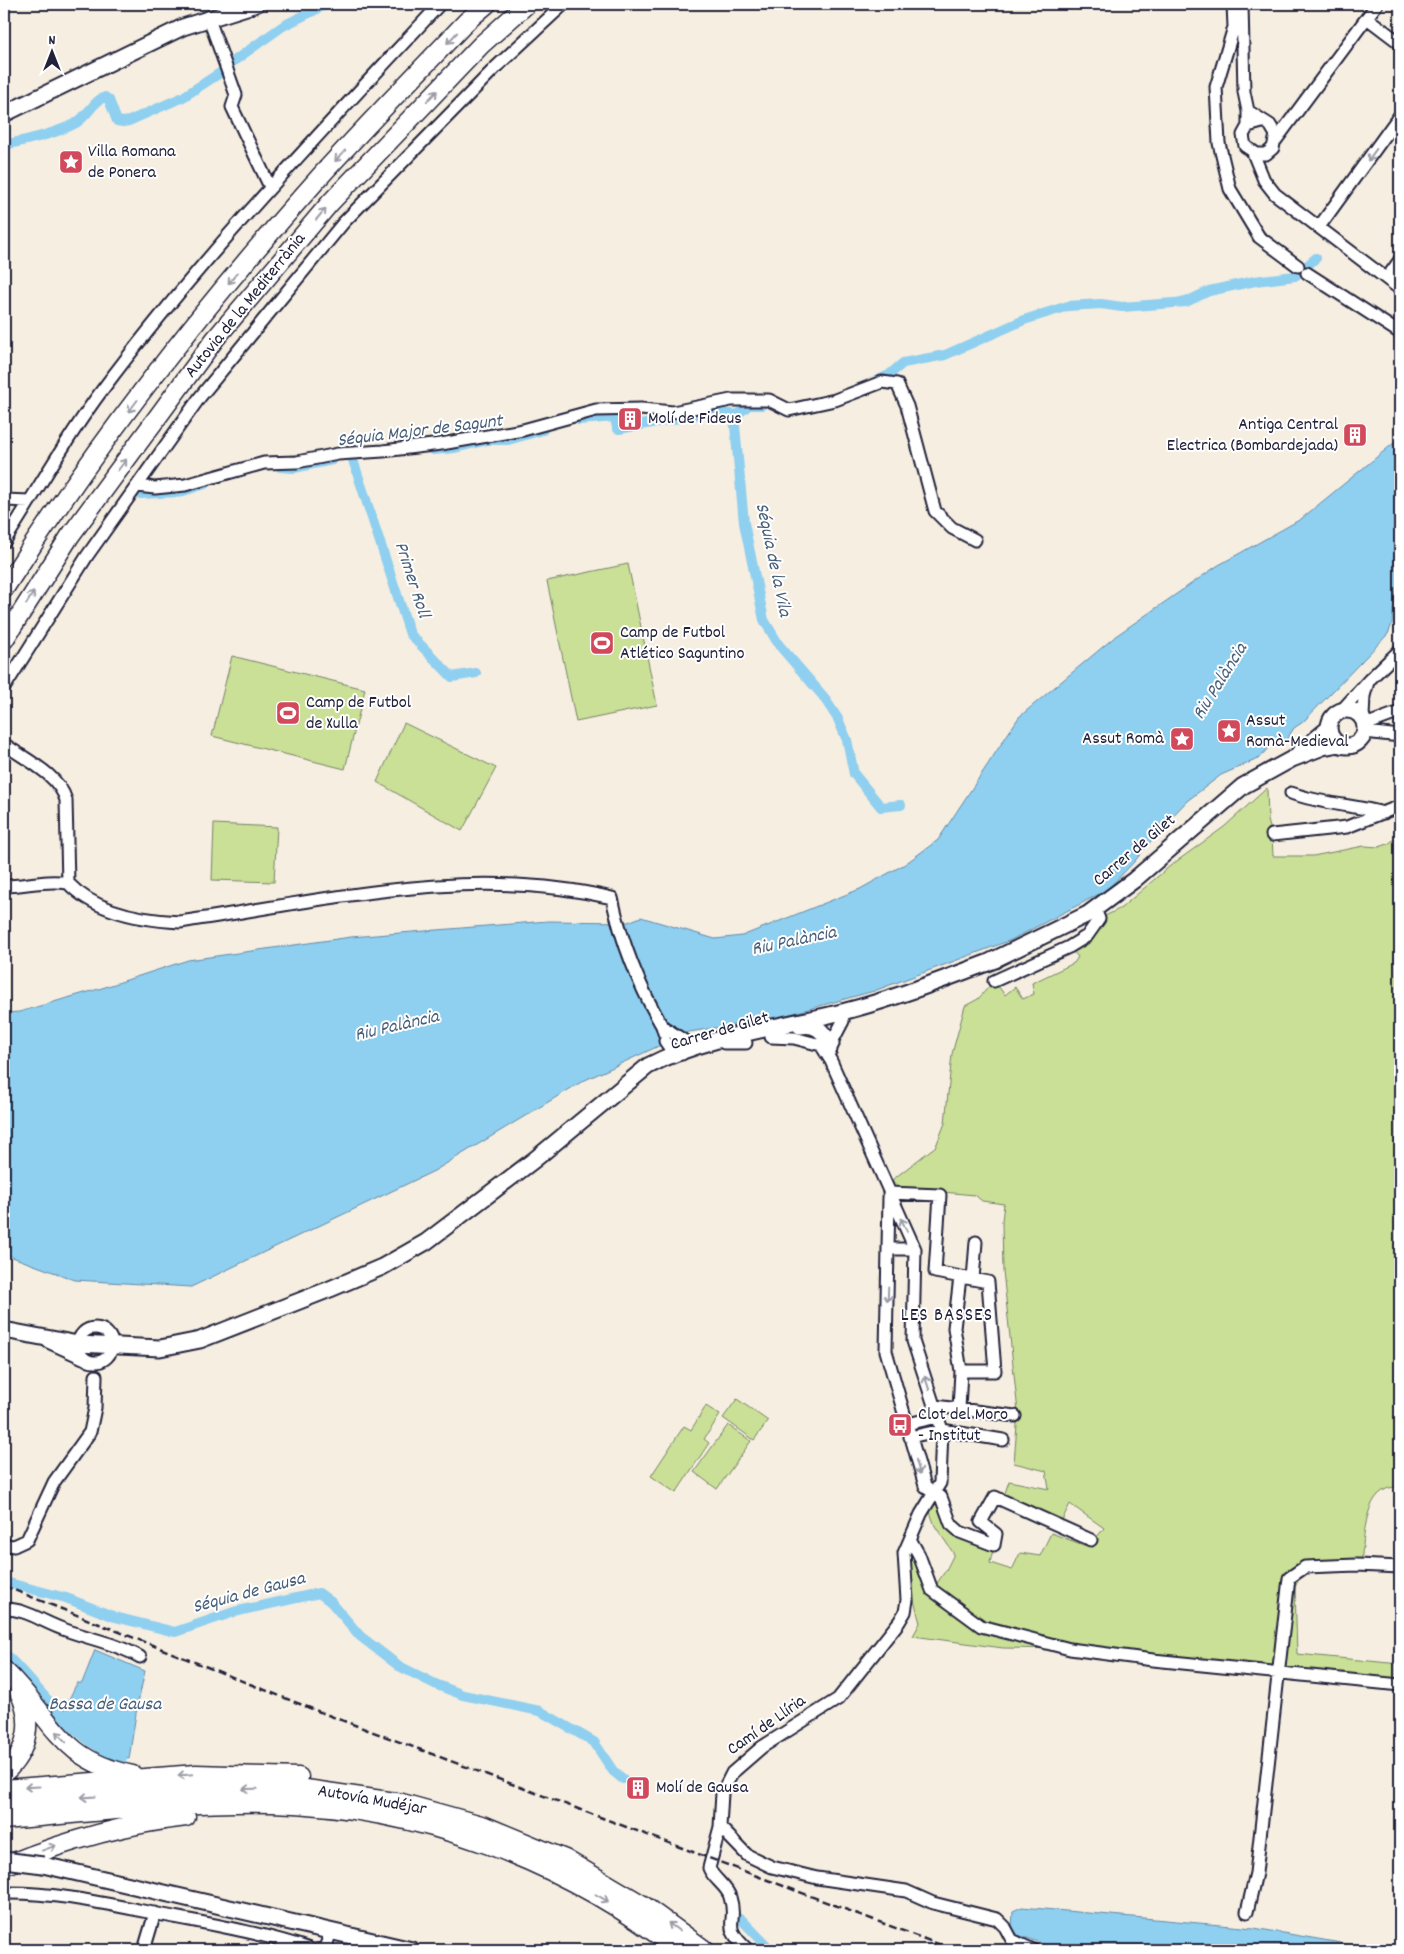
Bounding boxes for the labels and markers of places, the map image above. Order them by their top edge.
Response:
place label: Villa Romana de Ponera [88,140,176,186]
place icon: Villa Romana de Ponera [58,149,84,175]
building icon: Molí de Fideus [617,406,643,432]
place label: Molí de Fideus [648,407,742,432]
place label: Antiga Central Electrica (Bombardejada) [1167,413,1339,459]
building icon: Antiga Central Electrica (Bombardejada) [1342,422,1368,448]
place label: Camp de Futbol Atlético Saguntino [620,621,744,667]
sports icon: Camp de Futbol Atlético Saguntino [589,630,615,656]
place label: Camp de Futbol de Xulla [306,691,412,737]
sports icon: Camp de Futbol de Xulla [275,700,301,726]
place label: Assut Romà-Medieval [1246,709,1349,755]
place icon: Assut Romà-Medieval [1216,718,1242,744]
place icon: Assut Romà [1169,726,1195,752]
place label: Assut Romà [1082,727,1164,752]
place label: Clot del Moro - Institut [918,1403,1008,1449]
bus stop icon: Clot del Moro - Institut [887,1412,913,1438]
building icon: Molí de Gausa [625,1775,651,1801]
place label: Molí de Gausa [656,1776,749,1801]

